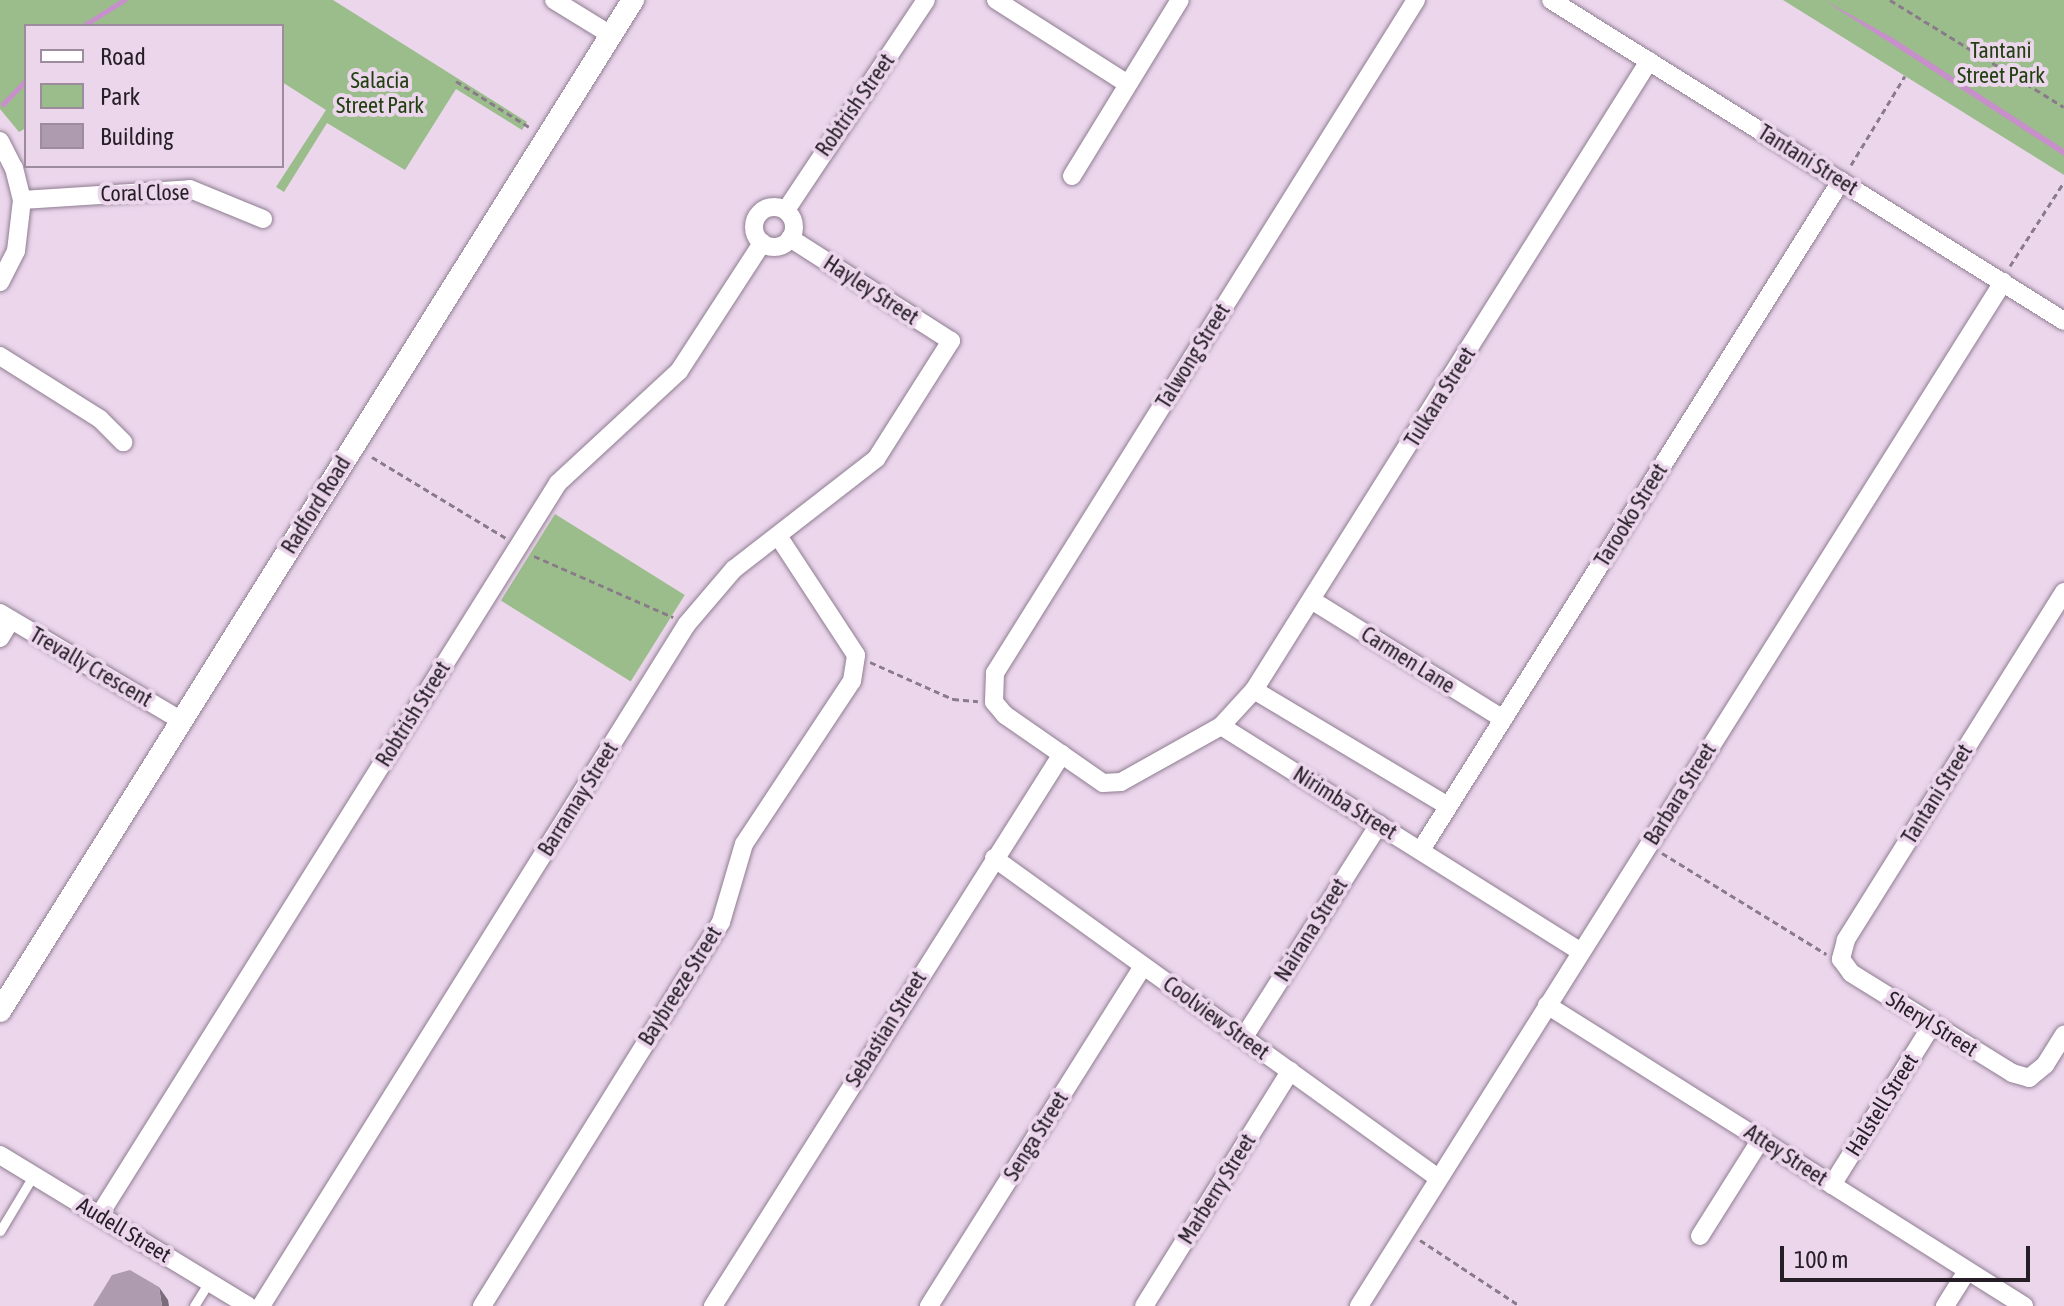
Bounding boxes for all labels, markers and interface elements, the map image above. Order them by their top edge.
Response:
legend [24,24,284,168]
park label: Tantani Street Park [1957,37,2045,88]
text: Road [100,43,146,70]
street label: Robtrish Street [810,49,900,161]
park label: Salacia Street Park [336,67,424,118]
text: Park [100,83,140,110]
street label: Tantani Street [1753,119,1863,201]
text: Building [100,123,173,150]
street label: Coral Close [100,179,190,207]
street label: Hayley Street [819,250,923,330]
street label: Talwong Street [1150,299,1236,413]
street label: Tulkara Street [1399,342,1481,452]
street label: Radford Road [276,451,356,559]
street label: Tarooko Street [1589,459,1673,571]
street label: Trevally Crescent [25,621,157,713]
street label: Carmen Lane [1356,621,1460,699]
street label: Robtrish Street [370,656,456,772]
street label: Barramay Street [532,737,624,861]
street label: Barbara Street [1638,738,1722,850]
street label: Tantani Street [1896,739,1978,849]
street label: Nirimba Street [1288,761,1402,845]
street label: Nairana Street [1269,874,1353,986]
street label: Baybreeze Street [633,922,727,1050]
street label: Sebastian Street [840,966,932,1092]
street label: Coolview Street [1158,971,1274,1065]
street label: Sheryl Street [1882,986,1982,1062]
street label: Halstell Street [1840,1049,1924,1161]
street label: Senga Street [998,1086,1074,1186]
street label: Attey Street [1740,1119,1832,1191]
street label: Marberry Street [1173,1129,1261,1249]
street label: Audell Street [72,1192,176,1268]
scale bar [1784,1230,2034,1280]
text: 100 m [1794,1246,1848,1273]

